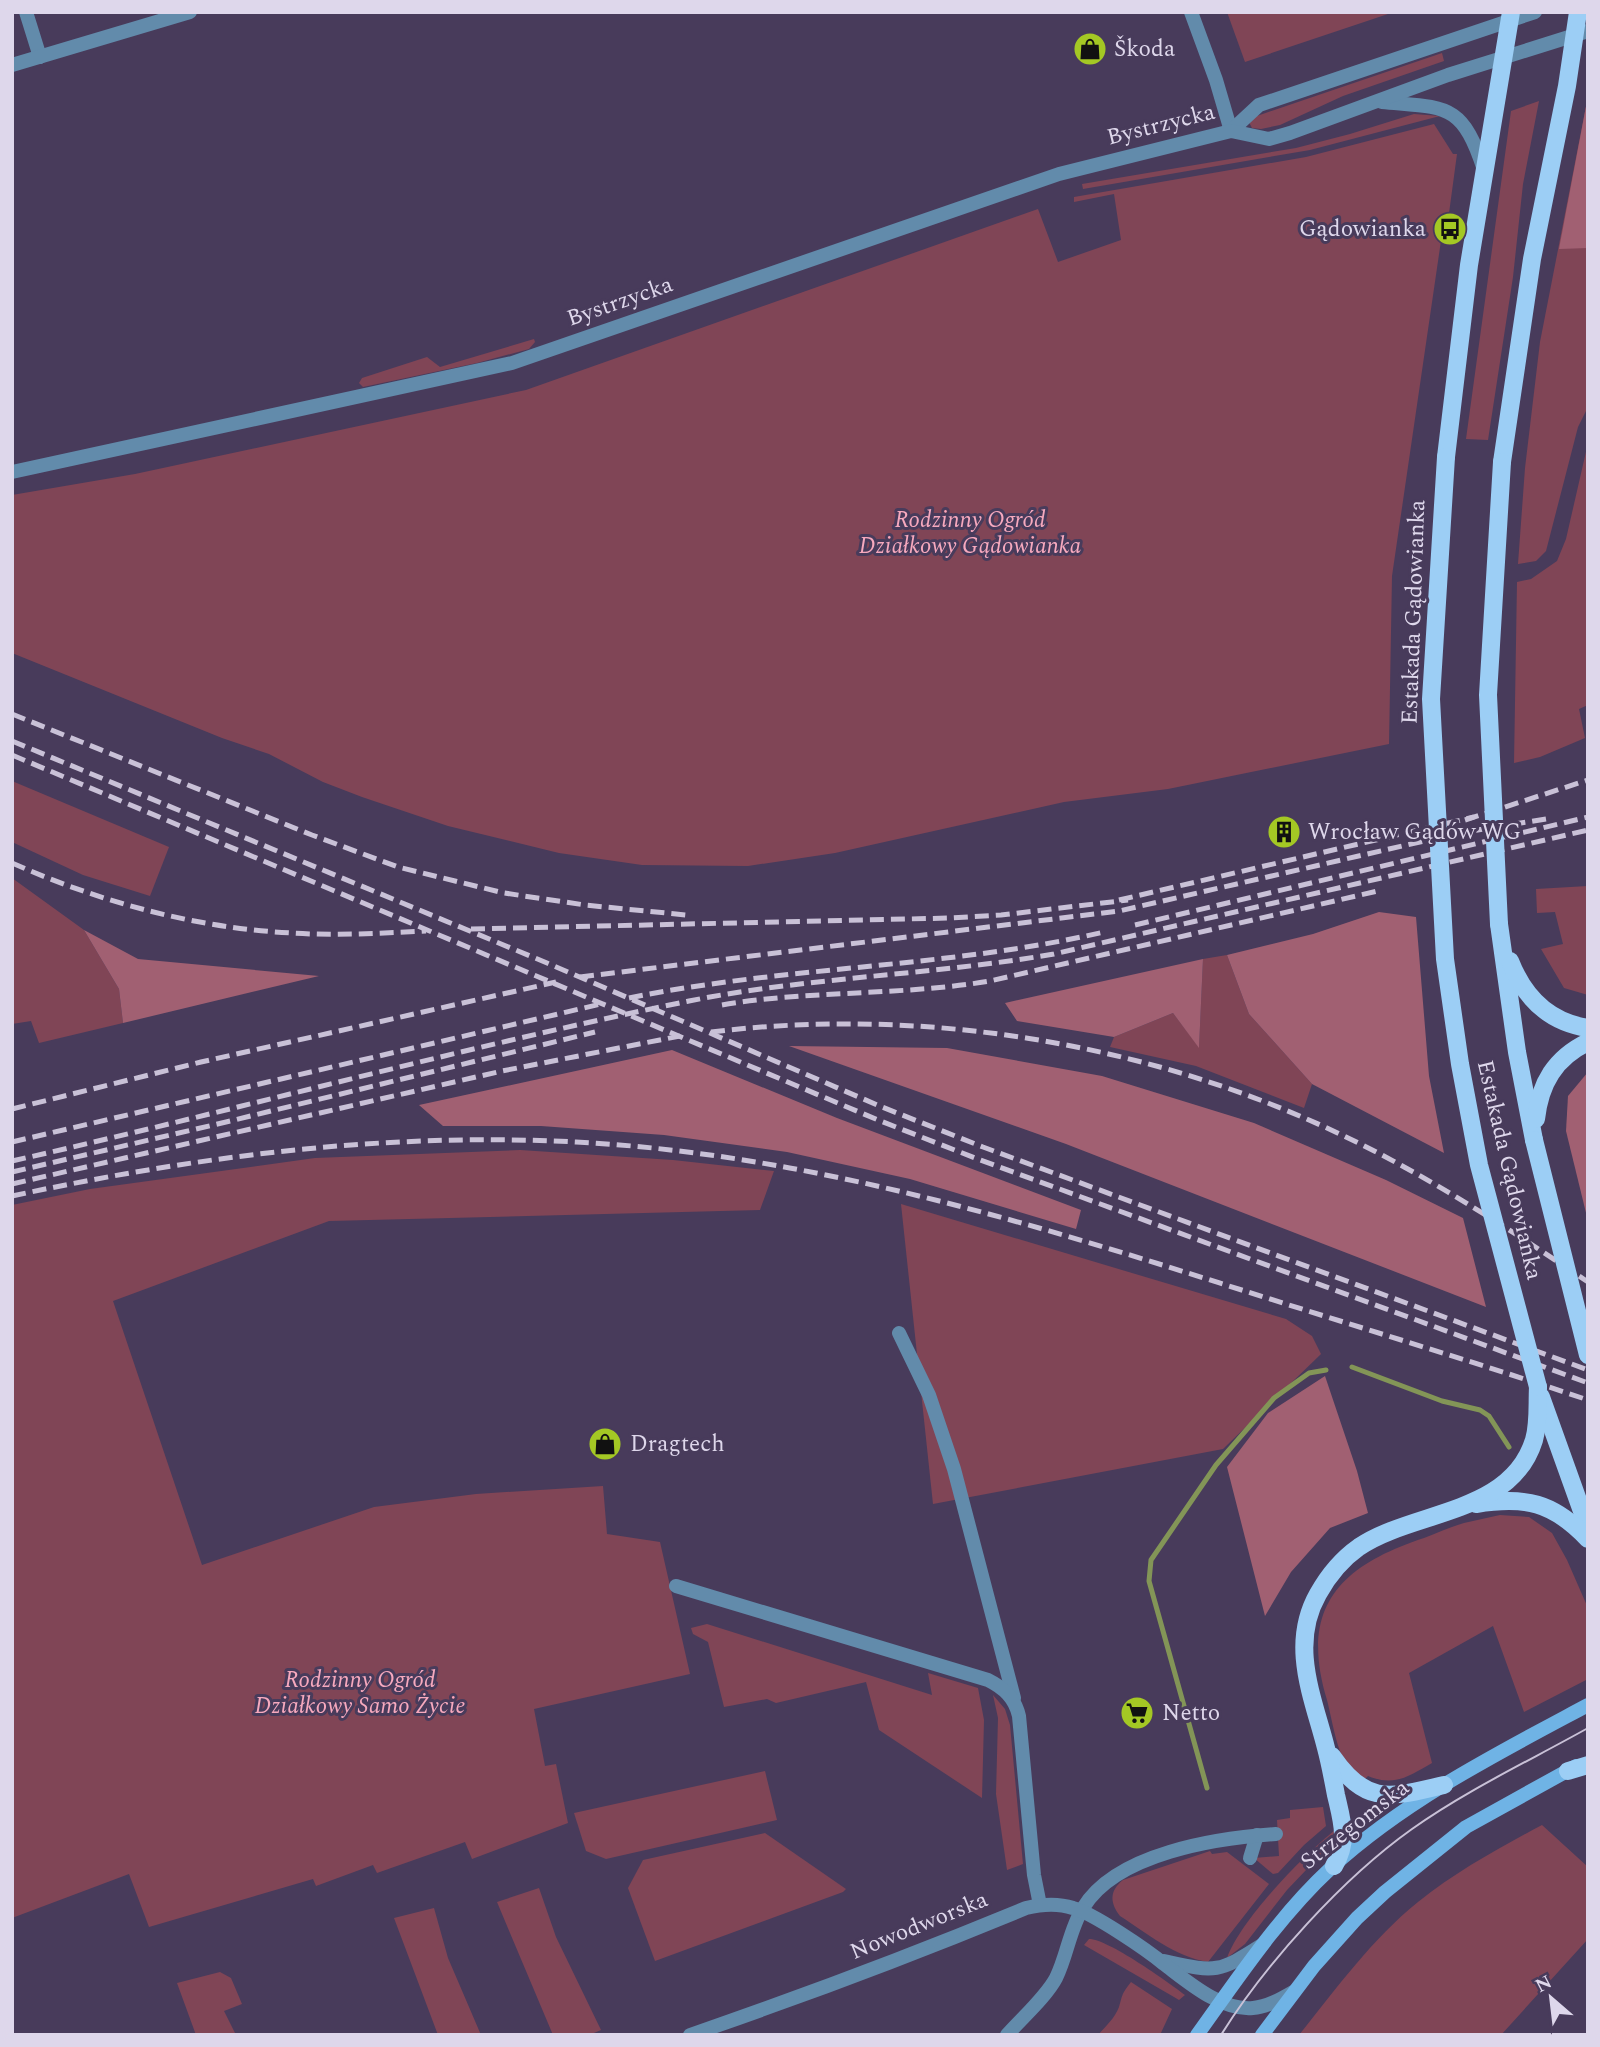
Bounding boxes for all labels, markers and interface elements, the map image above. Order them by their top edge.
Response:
shop icon: Škoda [1071,30,1109,68]
place label: Škoda [1114,32,1175,67]
street label: Bystrzycka [1103,95,1219,155]
bus stop icon: Gądowianka [1431,210,1469,248]
place label: Gądowianka [1299,212,1426,247]
street label: Bystrzycka [562,268,678,336]
street label: Estakada Gądowianka [1393,499,1435,725]
park label: Rodzinny Ogród Działkowy Gądowianka [859,503,1082,564]
building icon: Wrocław Gądów WG [1265,813,1303,851]
place label: Wrocław Gądów WG [1308,815,1521,850]
street label: Estakada Gądowianka [1467,1057,1551,1283]
shop icon: Dragtech [586,1425,624,1463]
place label: Dragtech [630,1427,725,1462]
park label: Rodzinny Ogród Działkowy Samo Życie [255,1663,465,1724]
supermarket icon: Netto [1118,1694,1156,1732]
place label: Netto [1162,1696,1220,1731]
street label: Strzegomska [1293,1771,1417,1879]
street label: Nowodworska [845,1882,993,1970]
north arrow [1516,1963,1586,2033]
text: N [1530,1968,1557,2001]

